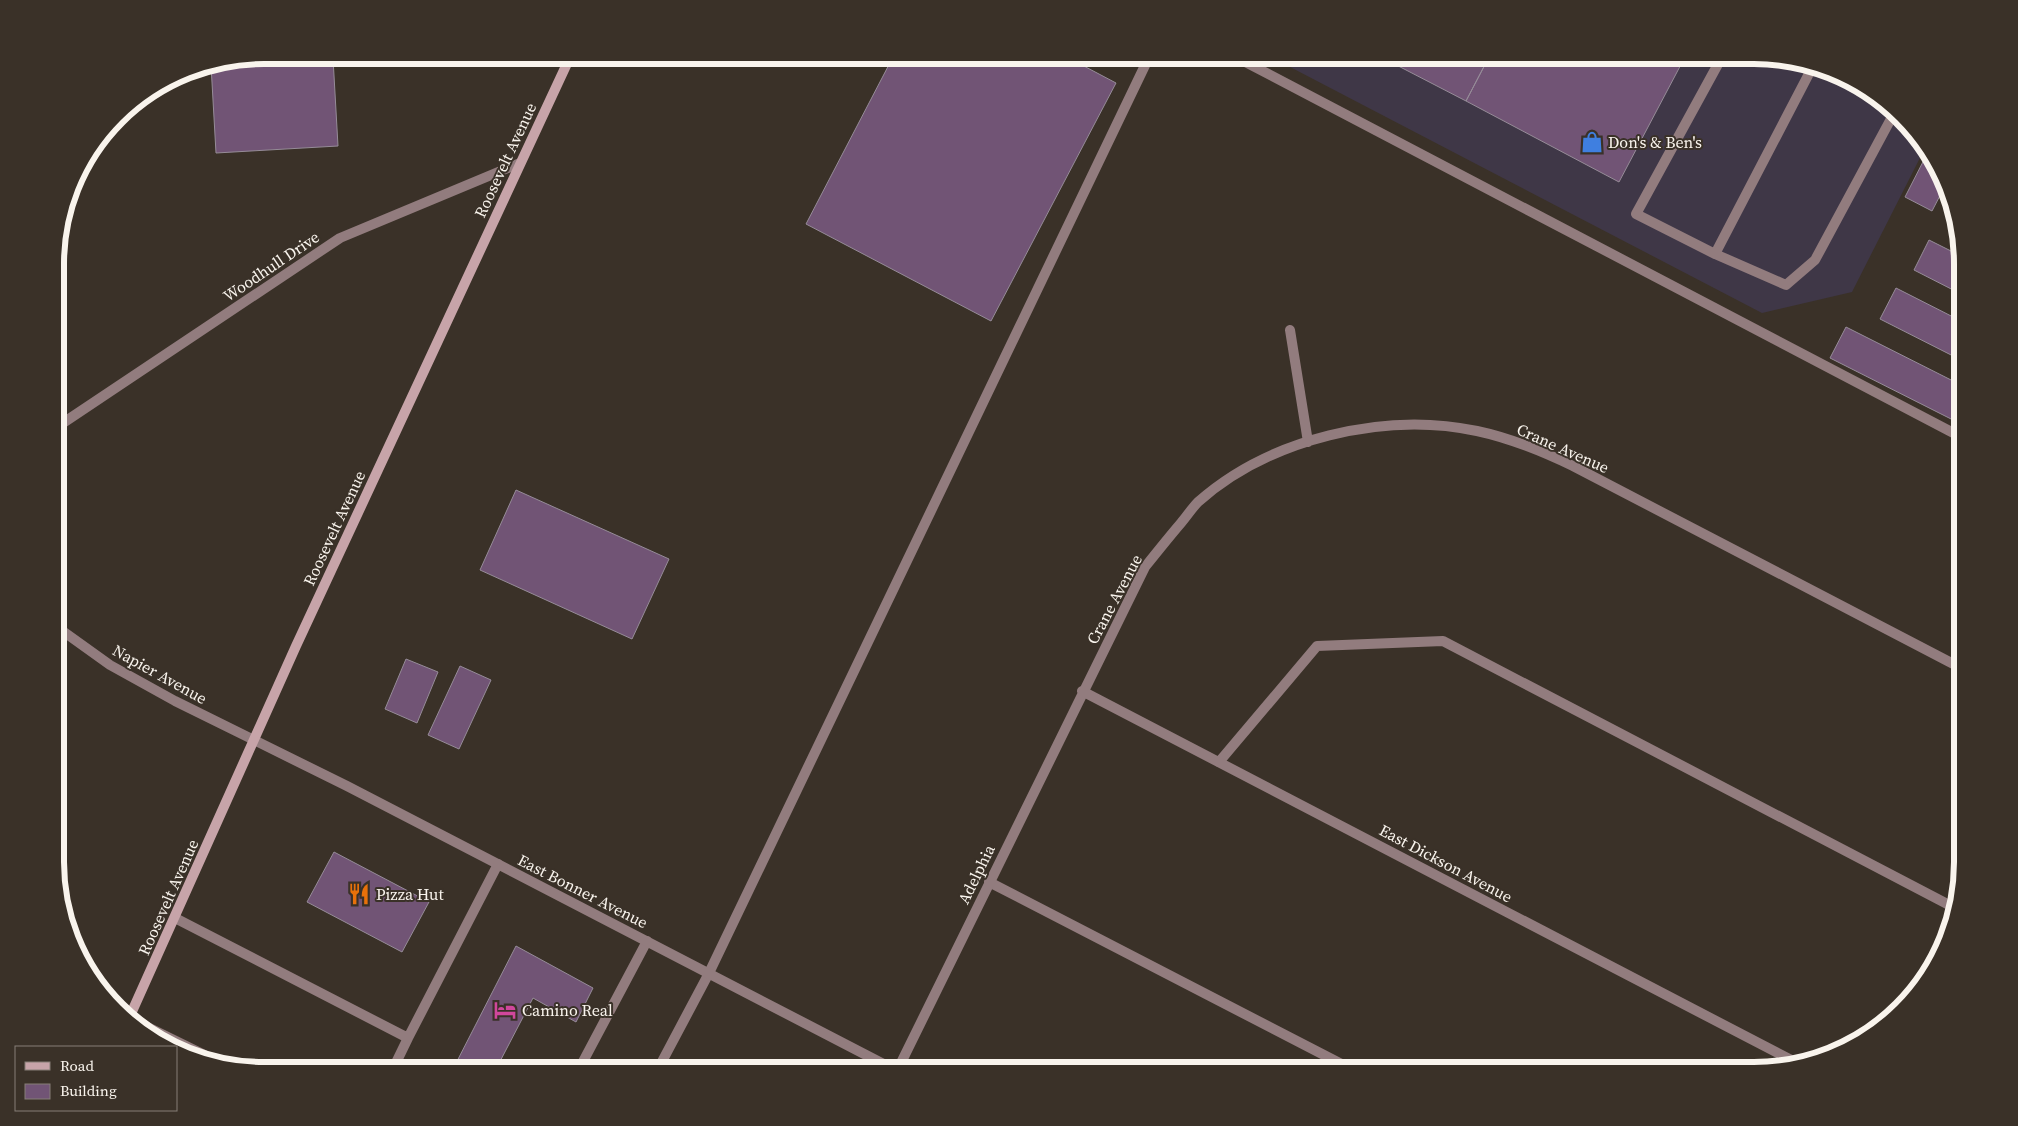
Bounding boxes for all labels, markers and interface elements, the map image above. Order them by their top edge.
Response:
street label: Roosevelt Avenue [469,99,541,221]
shop icon: Don's & Ben's [1579,129,1605,155]
place label: Don's & Ben's [1608,131,1702,153]
street label: Woodhull Drive [219,226,323,306]
street label: Crane Avenue [1513,418,1613,478]
street label: Roosevelt Avenue [298,467,370,589]
street label: Crane Avenue [1081,550,1147,648]
street label: Napier Avenue [109,639,211,709]
street label: East Dickson Avenue [1376,819,1516,907]
street label: Roosevelt Avenue [133,836,203,958]
street label: Adelphia [952,840,1000,907]
street label: East Bonner Avenue [514,849,652,933]
restaurant icon: Pizza Hut [346,881,372,907]
place label: Pizza Hut [376,883,444,905]
hotel icon: Camino Real [492,997,518,1023]
place label: Camino Real [522,999,613,1021]
legend [15,1046,178,1111]
text: Road [60,1055,94,1076]
text: Building [60,1080,117,1101]

